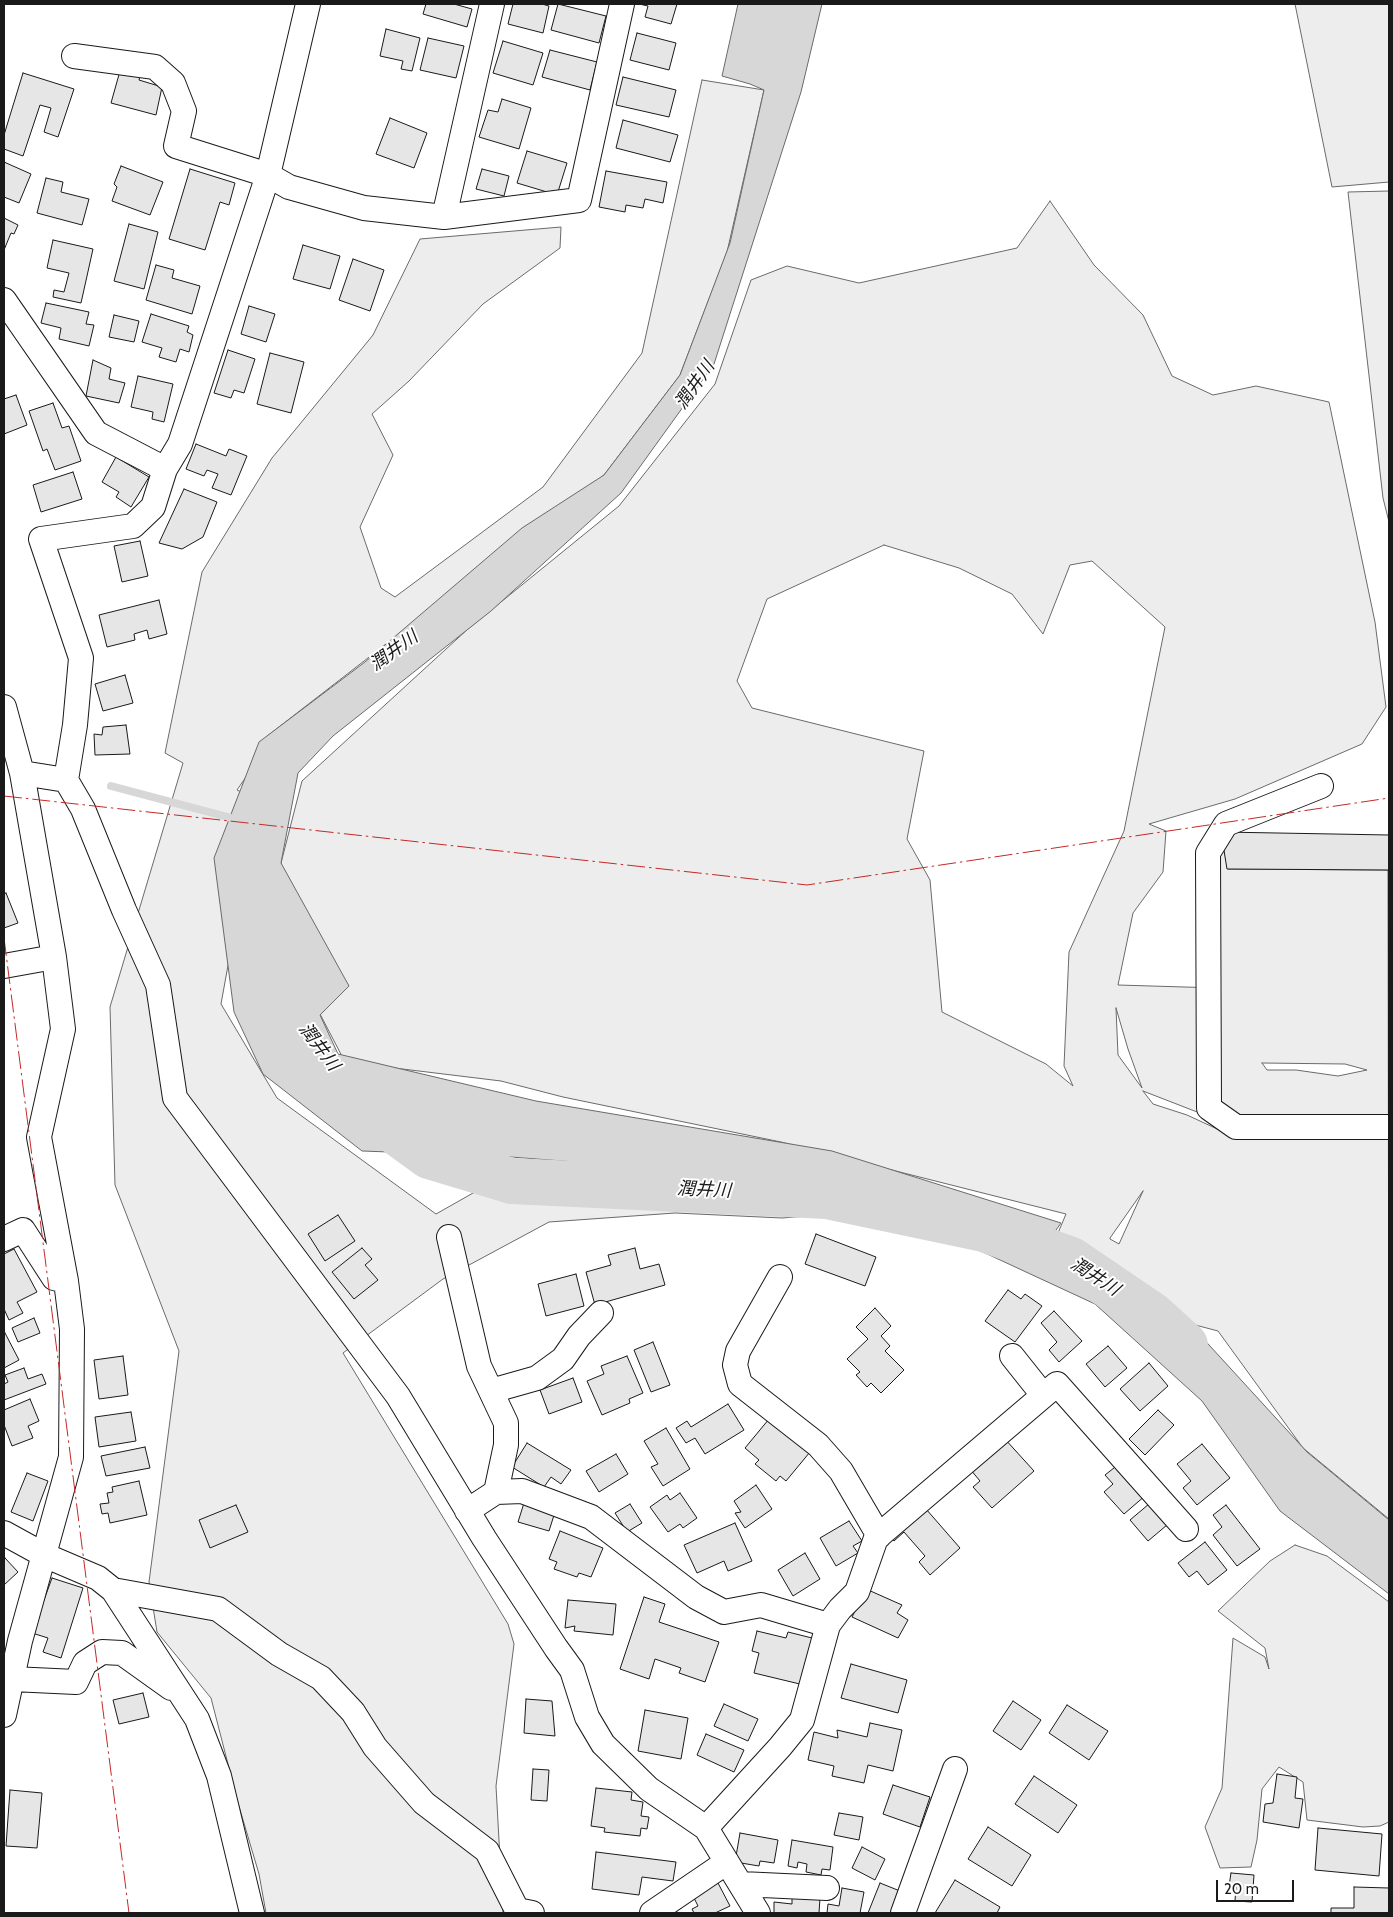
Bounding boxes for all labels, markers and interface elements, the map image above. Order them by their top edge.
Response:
water label: 潤井川 [671,357,719,413]
water label: 潤井川 [366,626,422,676]
water label: 潤井川 [294,1019,344,1075]
water label: 潤井川 [676,1178,732,1202]
water label: 潤井川 [1066,1253,1124,1301]
scale bar [1218,1870,1296,1902]
text: 20 m [1224,1880,1259,1898]

